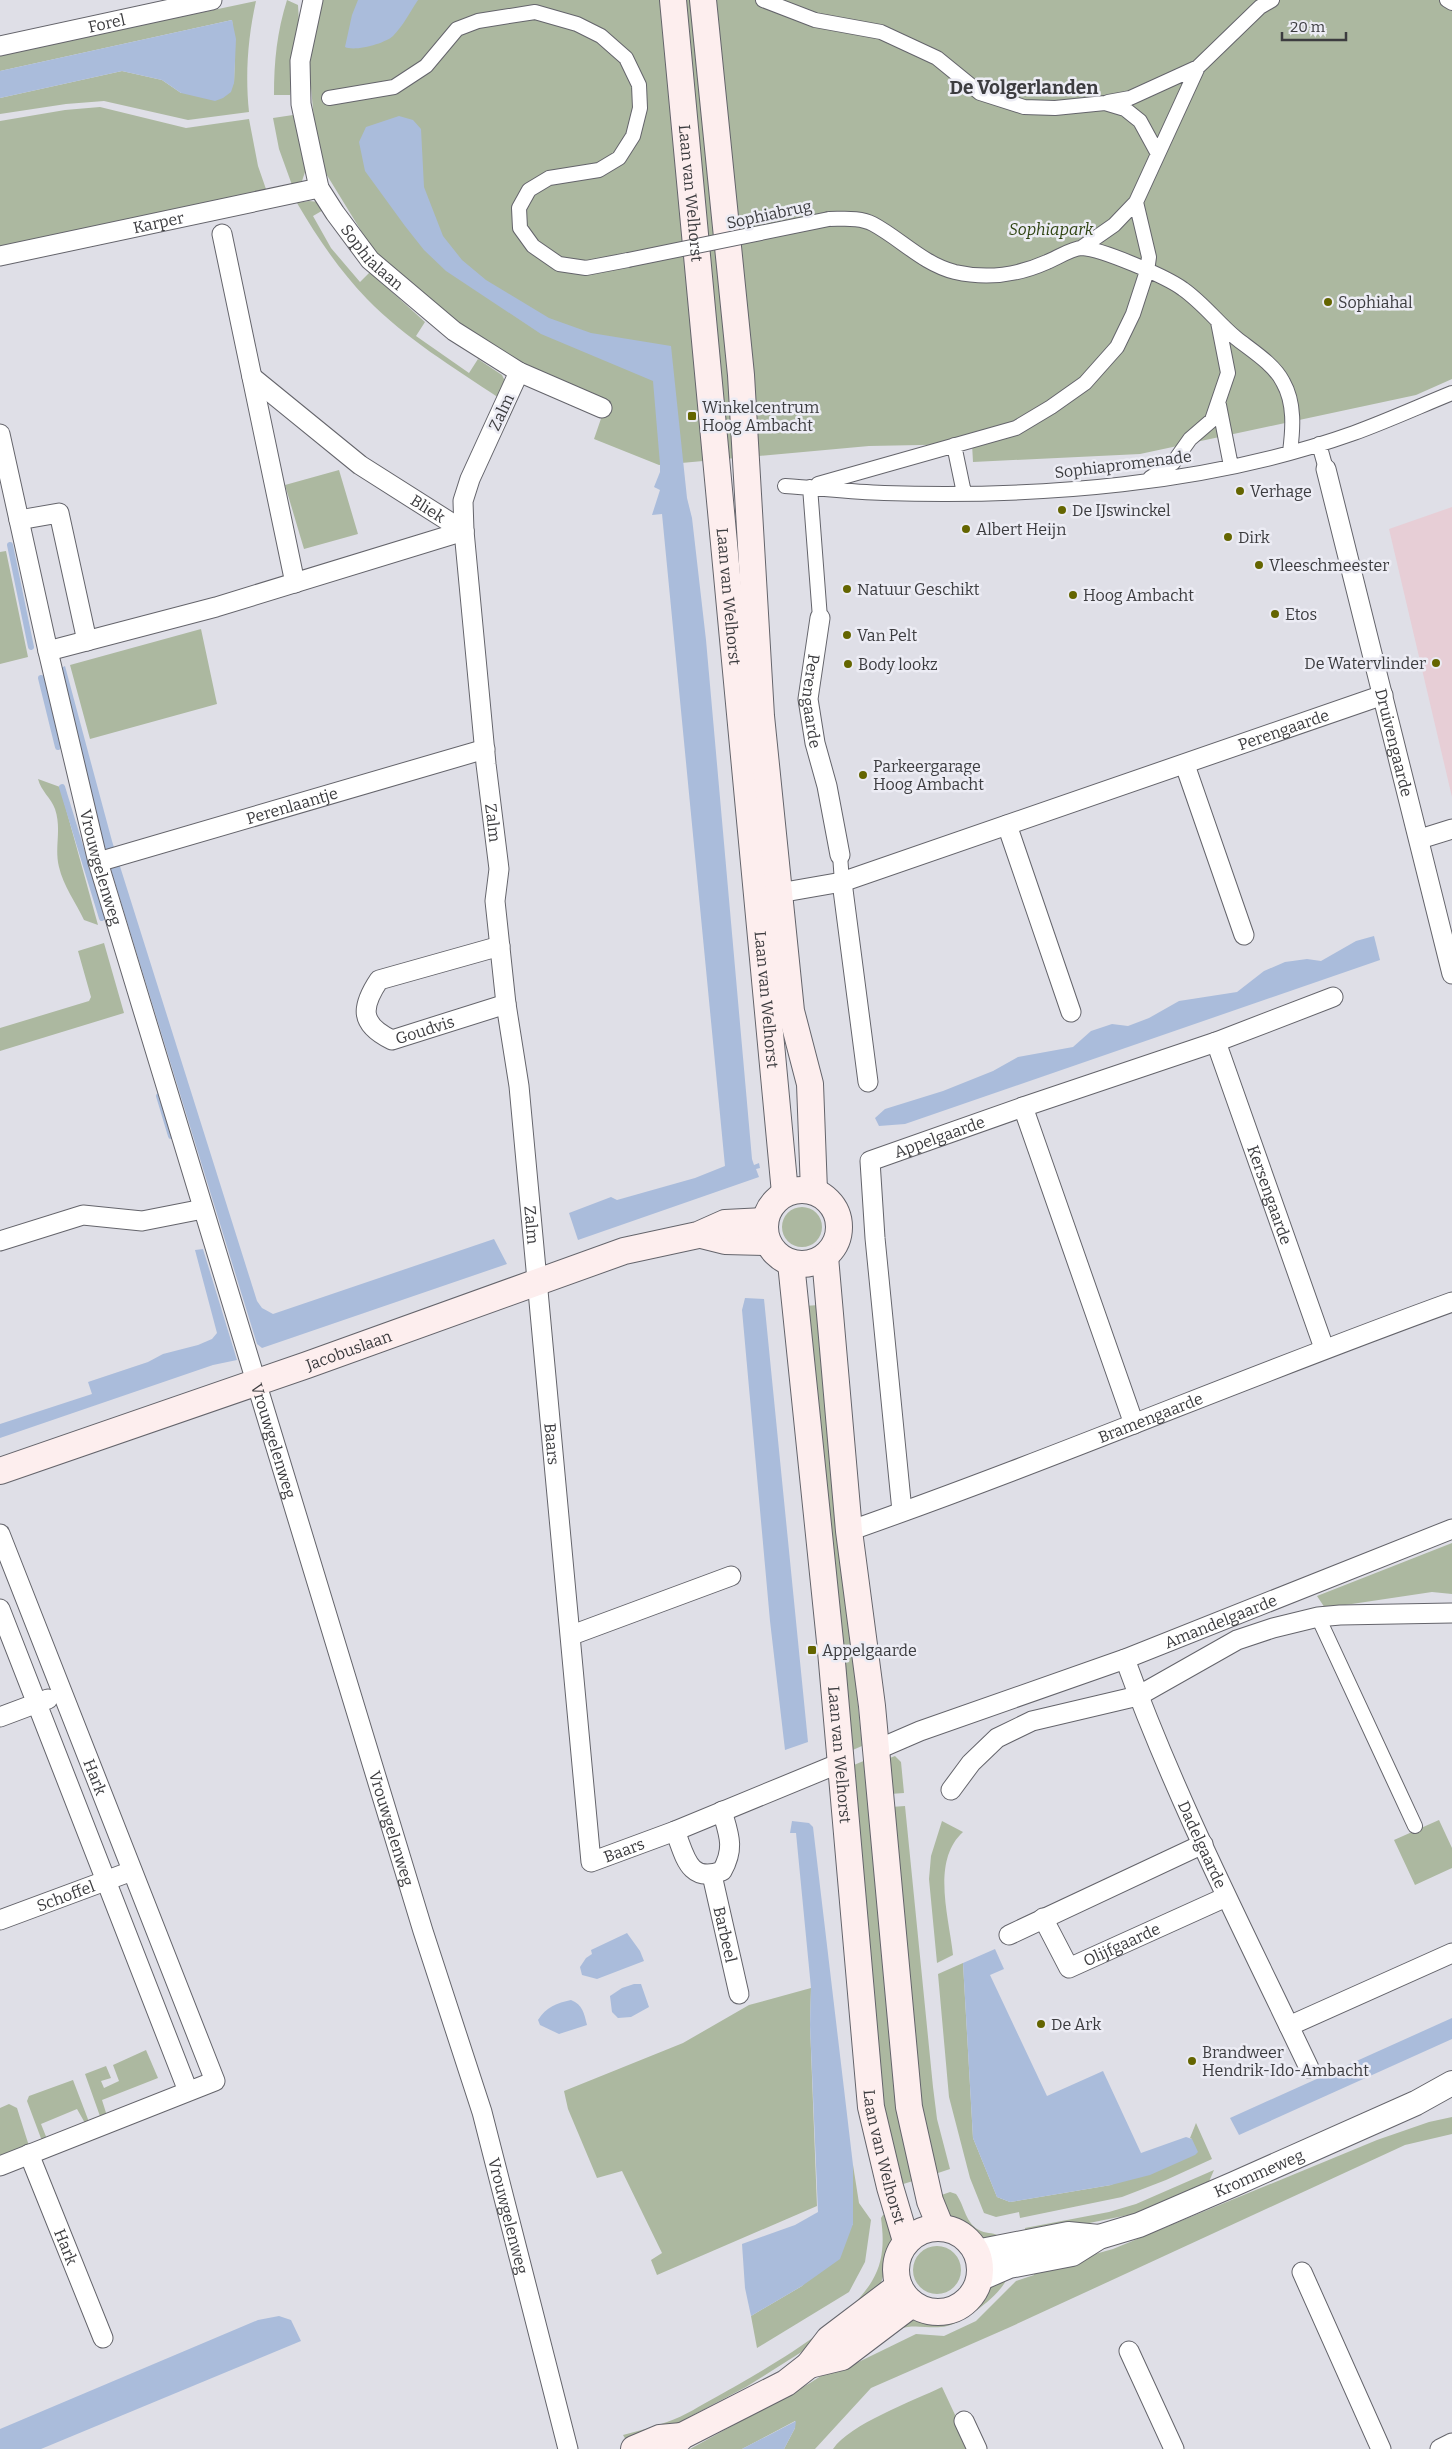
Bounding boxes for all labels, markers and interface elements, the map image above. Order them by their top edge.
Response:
street label: Forel [86,10,127,37]
scale bar [1282,10,1346,42]
text: 20 m [1290,18,1326,36]
district label: De Volgerlanden [950,76,1099,99]
street label: Laan van Welhorst [675,124,707,263]
street label: Sophiabrug [725,196,813,233]
street label: Karper [131,208,186,237]
park label: Sophiapark [1009,220,1094,239]
street label: Sophialaan [337,221,407,294]
place label: Sophiahal [1338,293,1413,312]
marker: Sophiahal [1322,296,1334,308]
street label: Zalm [485,391,518,434]
place label: Winkelcentrum Hoog Ambacht [702,398,819,435]
marker: Winkelcentrum Hoog Ambacht [686,410,698,422]
street label: Sophiapromenade [1053,447,1193,482]
place label: Verhage [1250,482,1312,501]
marker: Verhage [1234,485,1246,497]
street label: Bliek [407,491,449,527]
place label: De IJswinckel [1072,501,1171,520]
marker: De IJswinckel [1056,504,1068,516]
place label: Albert Heijn [976,520,1066,539]
marker: Albert Heijn [960,523,972,535]
street label: Laan van Welhorst [713,527,744,666]
place label: Dirk [1238,528,1270,547]
marker: Dirk [1222,531,1234,543]
place label: Vleeschmeester [1269,556,1389,575]
marker: Vleeschmeester [1253,559,1265,571]
place label: Natuur Geschikt [857,580,980,599]
marker: Natuur Geschikt [841,583,853,595]
place label: Hoog Ambacht [1083,586,1194,605]
marker: Hoog Ambacht [1067,589,1079,601]
place label: Etos [1285,605,1317,624]
marker: Etos [1269,608,1281,620]
place label: Van Pelt [857,626,917,645]
marker: Van Pelt [841,629,853,641]
street label: Perengaarde [798,653,825,751]
place label: De Watervlinder [1304,654,1426,673]
place label: Body lookz [858,655,938,674]
marker: De Watervlinder [1430,657,1442,669]
marker: Body lookz [842,658,854,670]
street label: Druivengaarde [1371,687,1416,799]
street label: Perengaarde [1236,705,1332,754]
place label: Parkeergarage Hoog Ambacht [873,757,984,794]
marker: Parkeergarage Hoog Ambacht [857,769,869,781]
street label: Perenlaantje [244,783,340,828]
street label: Zalm [481,803,505,843]
street label: Vrouwgelenweg [76,808,126,928]
street label: Laan van Welhorst [750,930,782,1069]
street label: Goudvis [393,1012,457,1048]
street label: Appelgaarde [892,1112,987,1162]
street label: Kersengaarde [1243,1143,1296,1247]
street label: Zalm [520,1205,543,1245]
street label: Jacobuslaan [302,1326,394,1375]
street label: Vrouwgelenweg [247,1381,300,1501]
street label: Bramengaarde [1095,1389,1206,1447]
street label: Baars [540,1422,563,1466]
street label: Amandelgaarde [1162,1591,1280,1652]
place label: Appelgaarde [822,1641,917,1660]
marker: Appelgaarde [806,1644,818,1656]
street label: Laan van Welhorst [824,1685,855,1824]
street label: Hark [79,1756,111,1798]
street label: Vrouwgelenweg [365,1769,418,1888]
street label: Dadelgaarde [1174,1798,1230,1891]
street label: Baars [601,1834,647,1866]
street label: Schoffel [34,1877,98,1916]
street label: Barbeel [709,1905,741,1965]
street label: Olijfgaarde [1080,1919,1163,1970]
place label: De Ark [1051,2015,1101,2034]
marker: De Ark [1035,2018,1047,2030]
place label: Brandweer Hendrik-Ido-Ambacht [1202,2043,1369,2080]
marker: Brandweer Hendrik-Ido-Ambacht [1186,2055,1198,2067]
street label: Laan van Welhorst [859,2089,909,2226]
street label: Krommeweg [1211,2145,1307,2202]
street label: Vrouwgelenweg [484,2156,532,2276]
street label: Hark [50,2226,82,2268]

